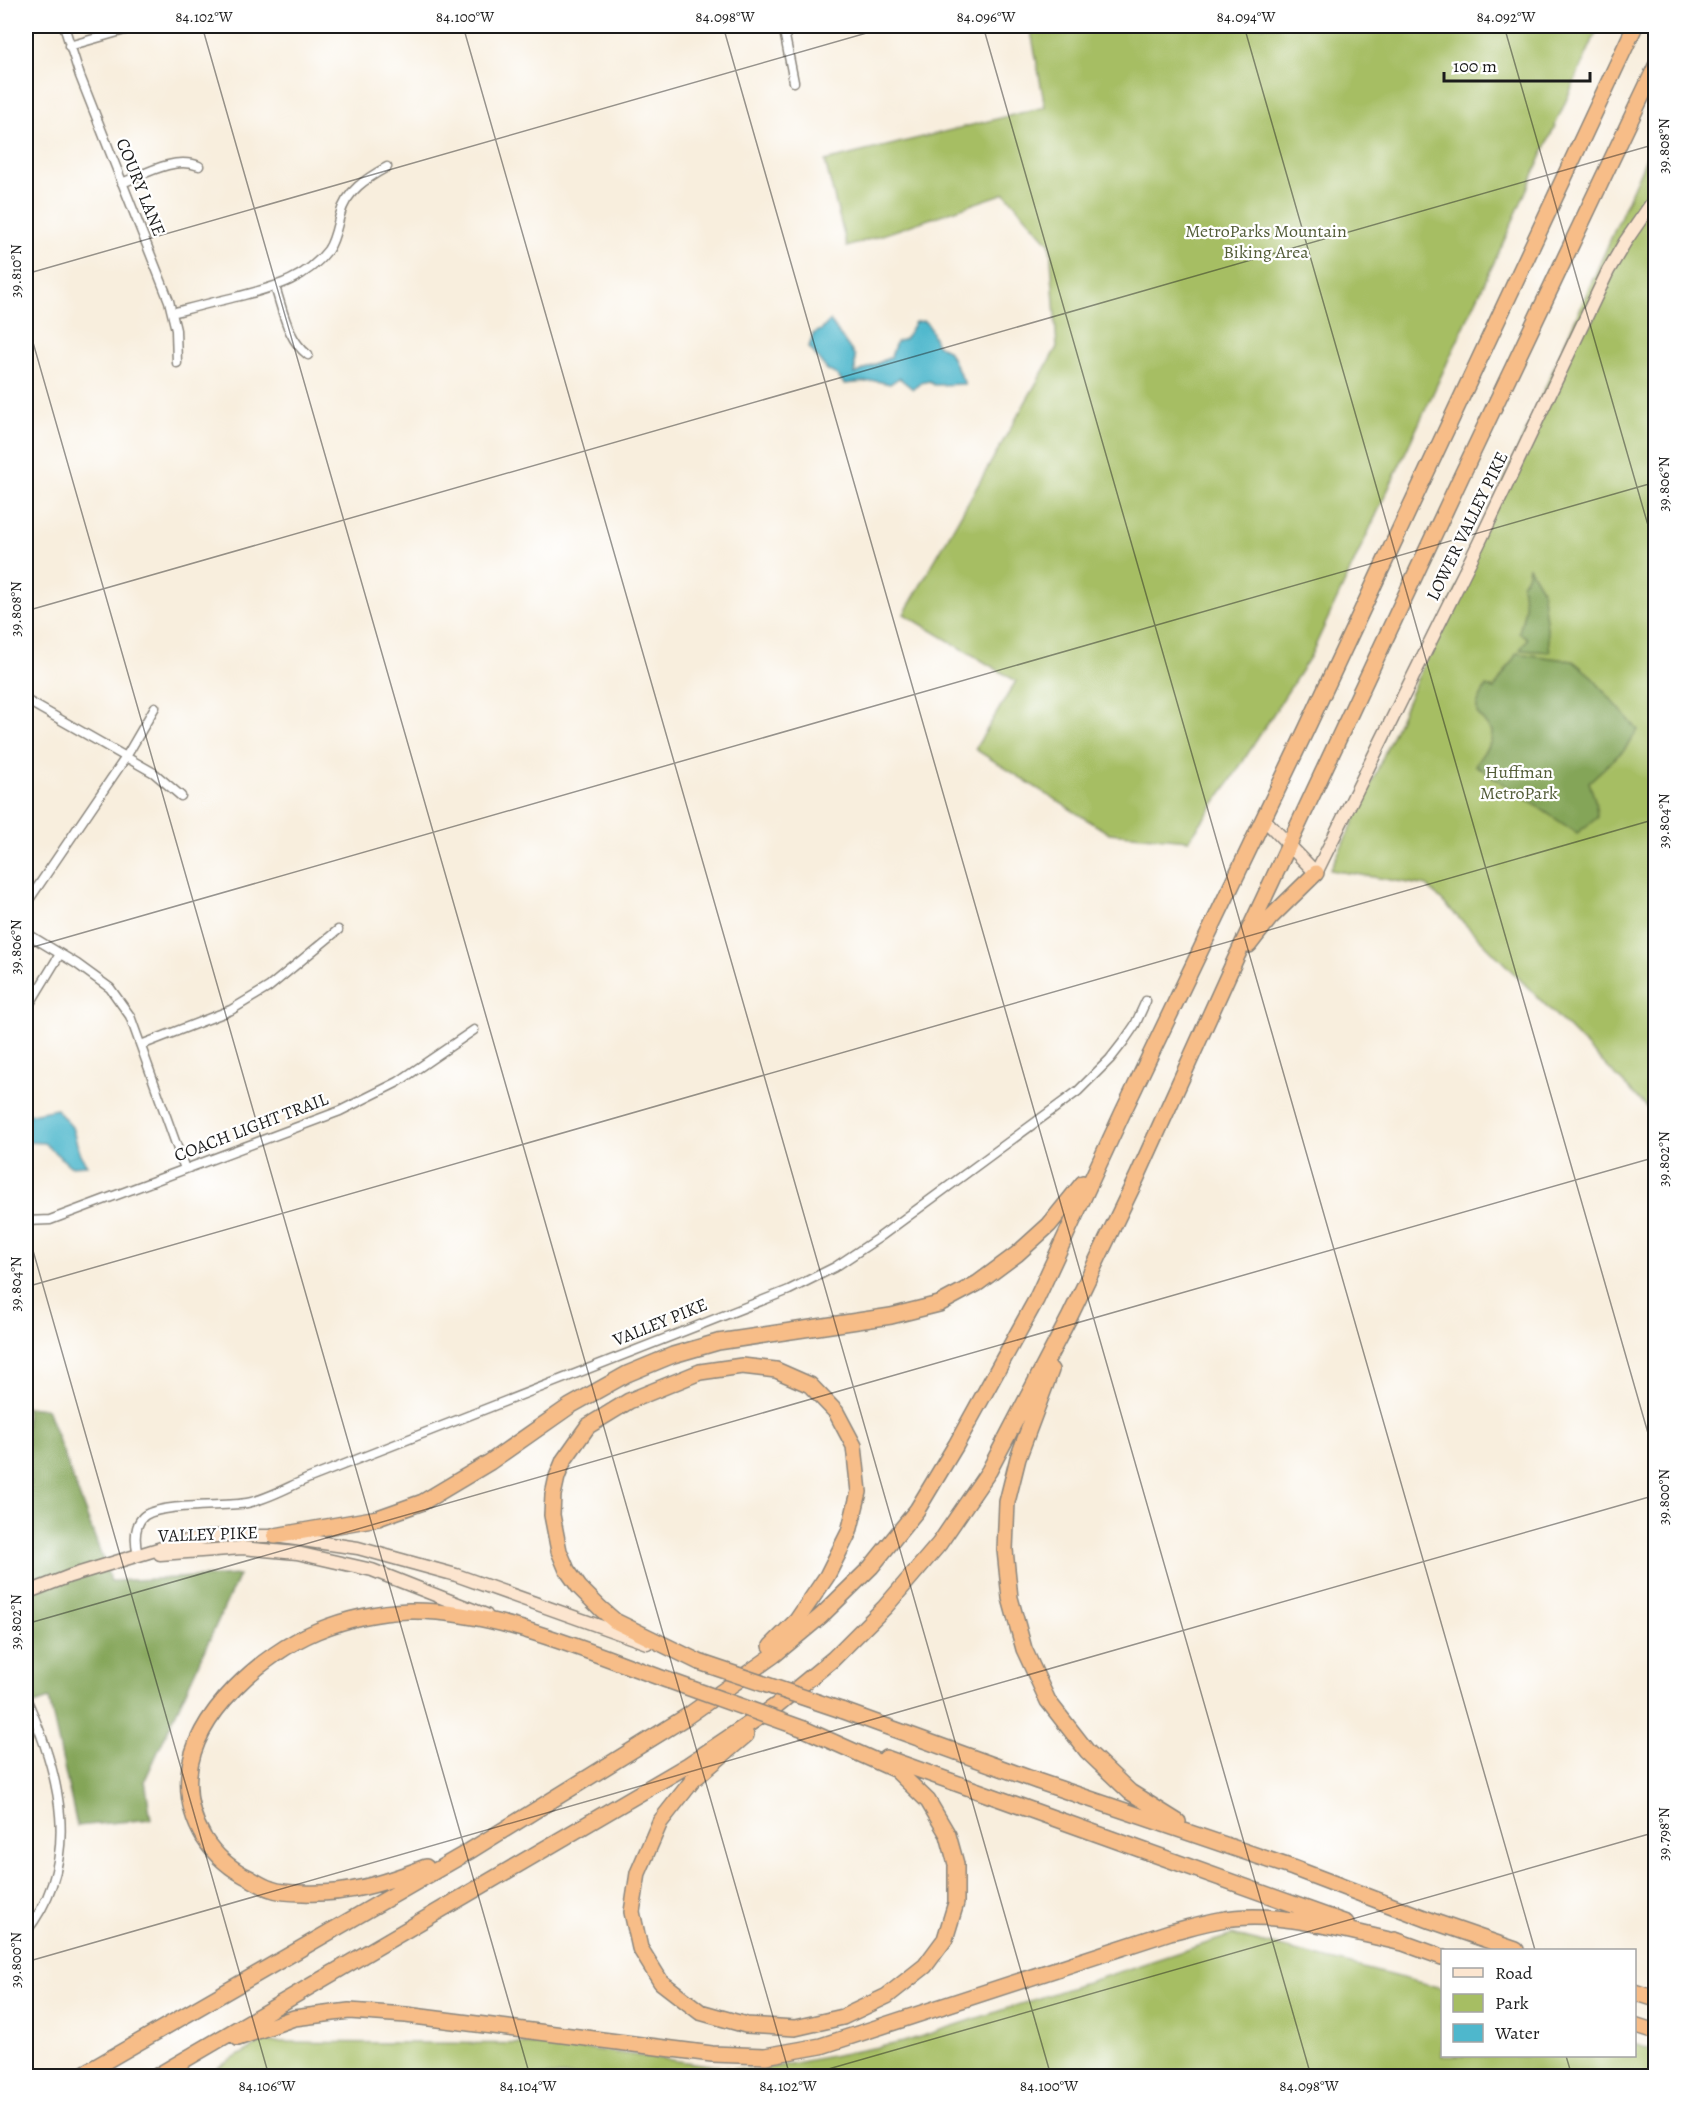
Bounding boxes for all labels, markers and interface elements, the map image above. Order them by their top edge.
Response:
text: 84.102°W [175,7,233,27]
text: 84.100°W [436,7,494,27]
text: 84.098°W [695,7,755,27]
text: 84.096°W [957,7,1015,27]
text: 84.094°W [1217,7,1275,27]
text: 84.092°W [1476,7,1536,27]
scale bar [1444,45,1590,83]
text: 100 m [1453,54,1497,78]
text: 39.808°N [1654,118,1674,174]
street label: COURY LANE [110,134,172,240]
park label: MetroParks Mountain Biking Area [1185,219,1347,264]
text: 39.810°N [6,244,26,298]
street label: LOWER VALLEY PIKE [1420,447,1514,605]
text: 39.806°N [1654,456,1674,512]
text: 39.808°N [6,581,26,637]
park label: Huffman MetroPark [1480,760,1558,805]
text: 39.804°N [1654,793,1674,849]
text: 39.806°N [6,919,26,975]
street label: COACH LIGHT TRAIL [171,1086,332,1167]
text: 39.802°N [1654,1131,1674,1187]
text: 39.804°N [6,1256,26,1312]
street label: VALLEY PIKE [608,1292,711,1352]
text: 39.800°N [1654,1469,1674,1525]
street label: VALLEY PIKE [157,1520,258,1548]
text: 39.802°N [6,1594,26,1650]
text: 39.798°N [1654,1807,1674,1861]
text: 39.800°N [6,1932,26,1988]
legend [1441,1949,1636,2057]
text: Road [1495,1961,1533,1985]
text: Park [1495,1991,1529,2015]
text: Water [1494,2021,1540,2045]
text: 84.106°W [238,2076,296,2096]
text: 84.104°W [499,2076,557,2096]
text: 84.102°W [759,2076,817,2096]
text: 84.100°W [1020,2076,1078,2096]
text: 84.098°W [1279,2076,1339,2096]

